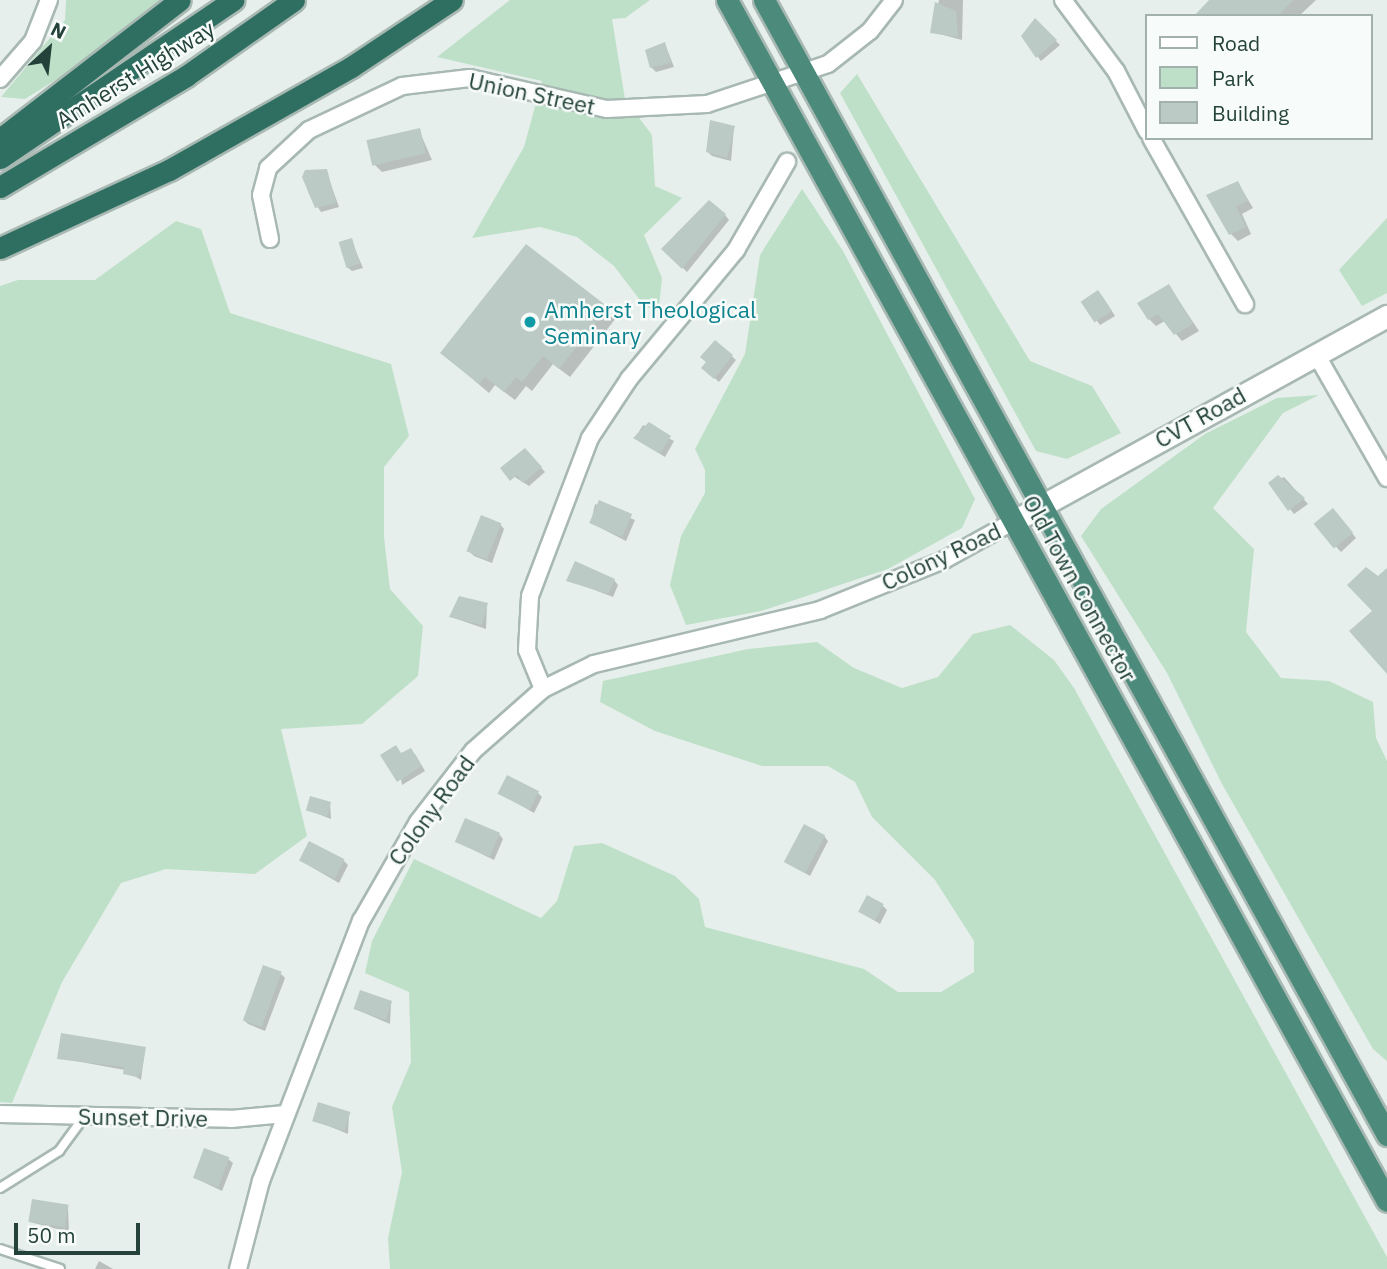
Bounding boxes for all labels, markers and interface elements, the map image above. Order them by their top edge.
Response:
north arrow [14,14,84,84]
street label: Amherst Highway [51,14,219,134]
legend [1146,14,1373,140]
text: N [47,16,70,44]
text: Road [1212,29,1260,57]
text: Park [1212,64,1255,92]
street label: Union Street [466,66,598,120]
text: Building [1212,99,1289,127]
place label: Amherst Theological Seminary [544,295,756,349]
marker: Amherst Theological Seminary [522,314,538,330]
street label: CVT Road [1150,381,1250,453]
street label: Old Town Connector [1017,490,1143,686]
street label: Colony Road [877,516,1005,596]
street label: Colony Road [382,750,480,870]
street label: Sunset Drive [78,1102,208,1132]
scale bar [18,1210,144,1254]
text: 50 m [27,1221,76,1249]

